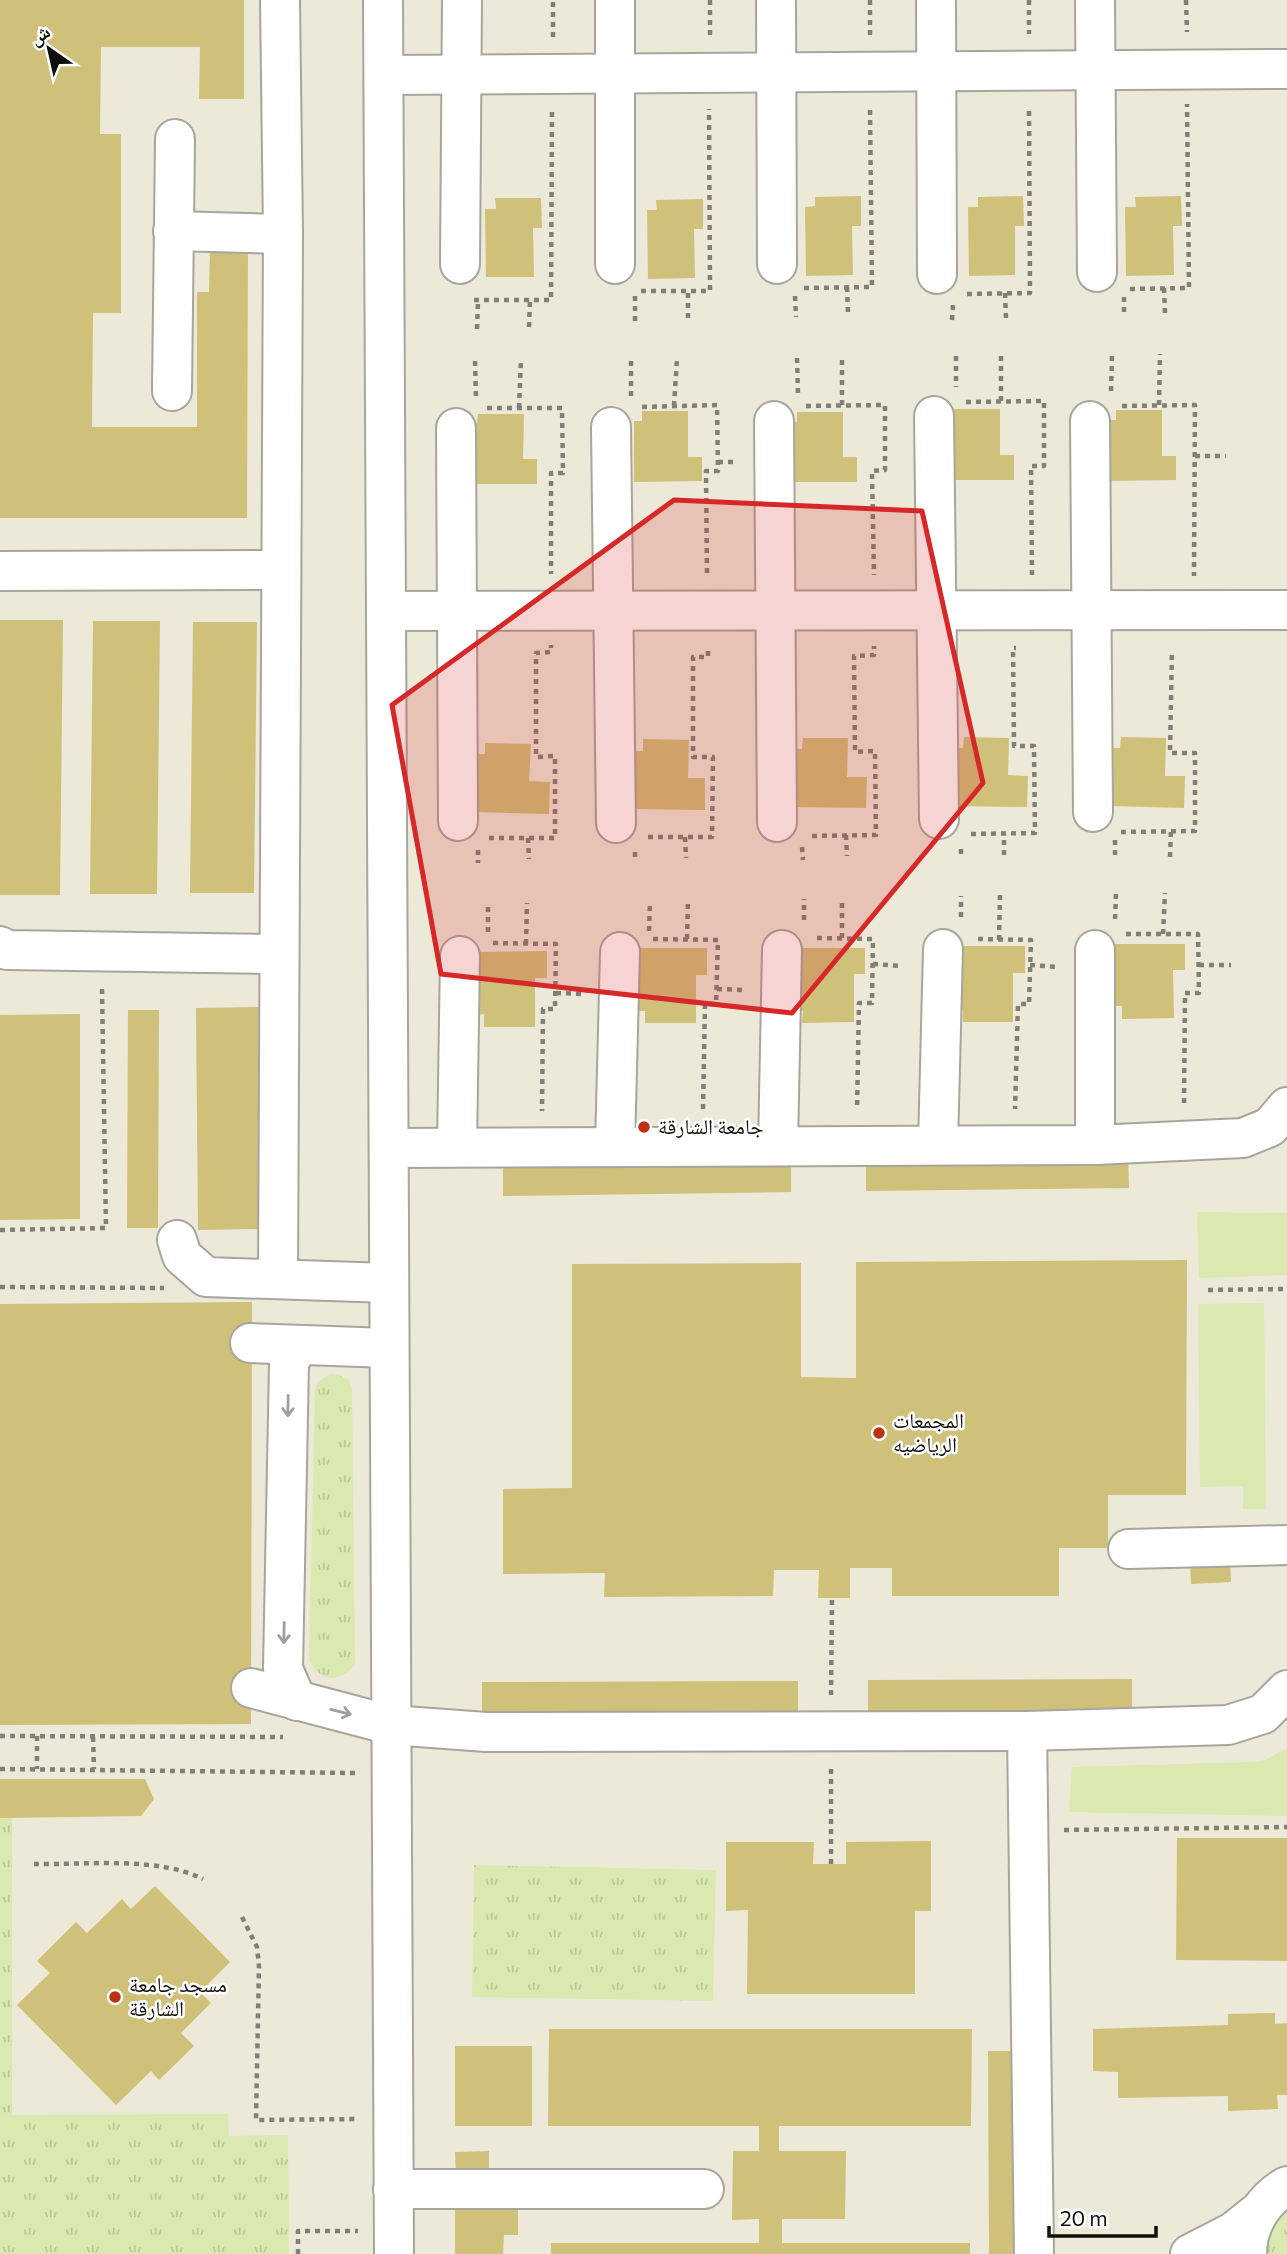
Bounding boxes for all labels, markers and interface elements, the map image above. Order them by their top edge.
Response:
north arrow [14,14,84,84]
text: ش [24,19,55,50]
place label: جامعة الشارقة [658,1113,764,1138]
marker: جامعة الشارقة [636,1119,652,1135]
one-way arrow [282,1394,295,1417]
place label: المجمعات الرياضيه [893,1407,964,1456]
marker: المجمعات الرياضيه [871,1425,887,1441]
one-way arrow [277,1622,290,1645]
one-way arrow [329,1706,352,1719]
place label: مسجد جامعة الشارقة [129,1971,227,2020]
marker: مسجد جامعة الشارقة [107,1989,123,2005]
scale bar [1049,2194,1156,2238]
text: 20 m [1060,2205,1108,2230]

